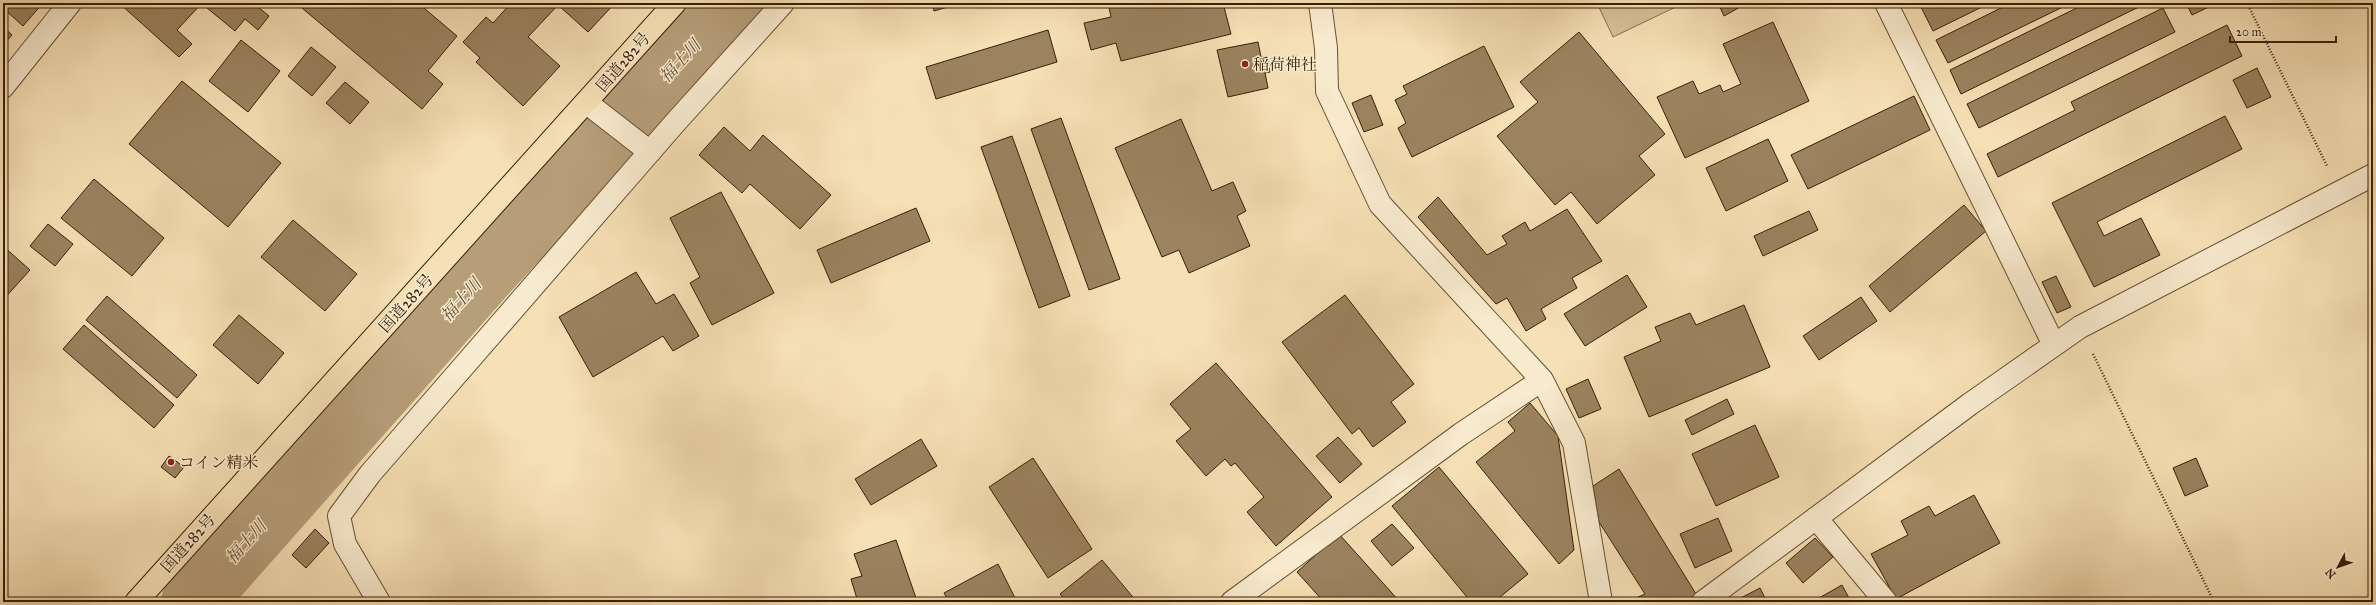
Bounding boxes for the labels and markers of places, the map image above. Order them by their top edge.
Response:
place label: 稲荷神社 [1253,55,1317,74]
marker: 稲荷神社 [1240,59,1250,69]
place label: コイン精米 [179,453,259,472]
marker: コイン精米 [166,457,176,467]

